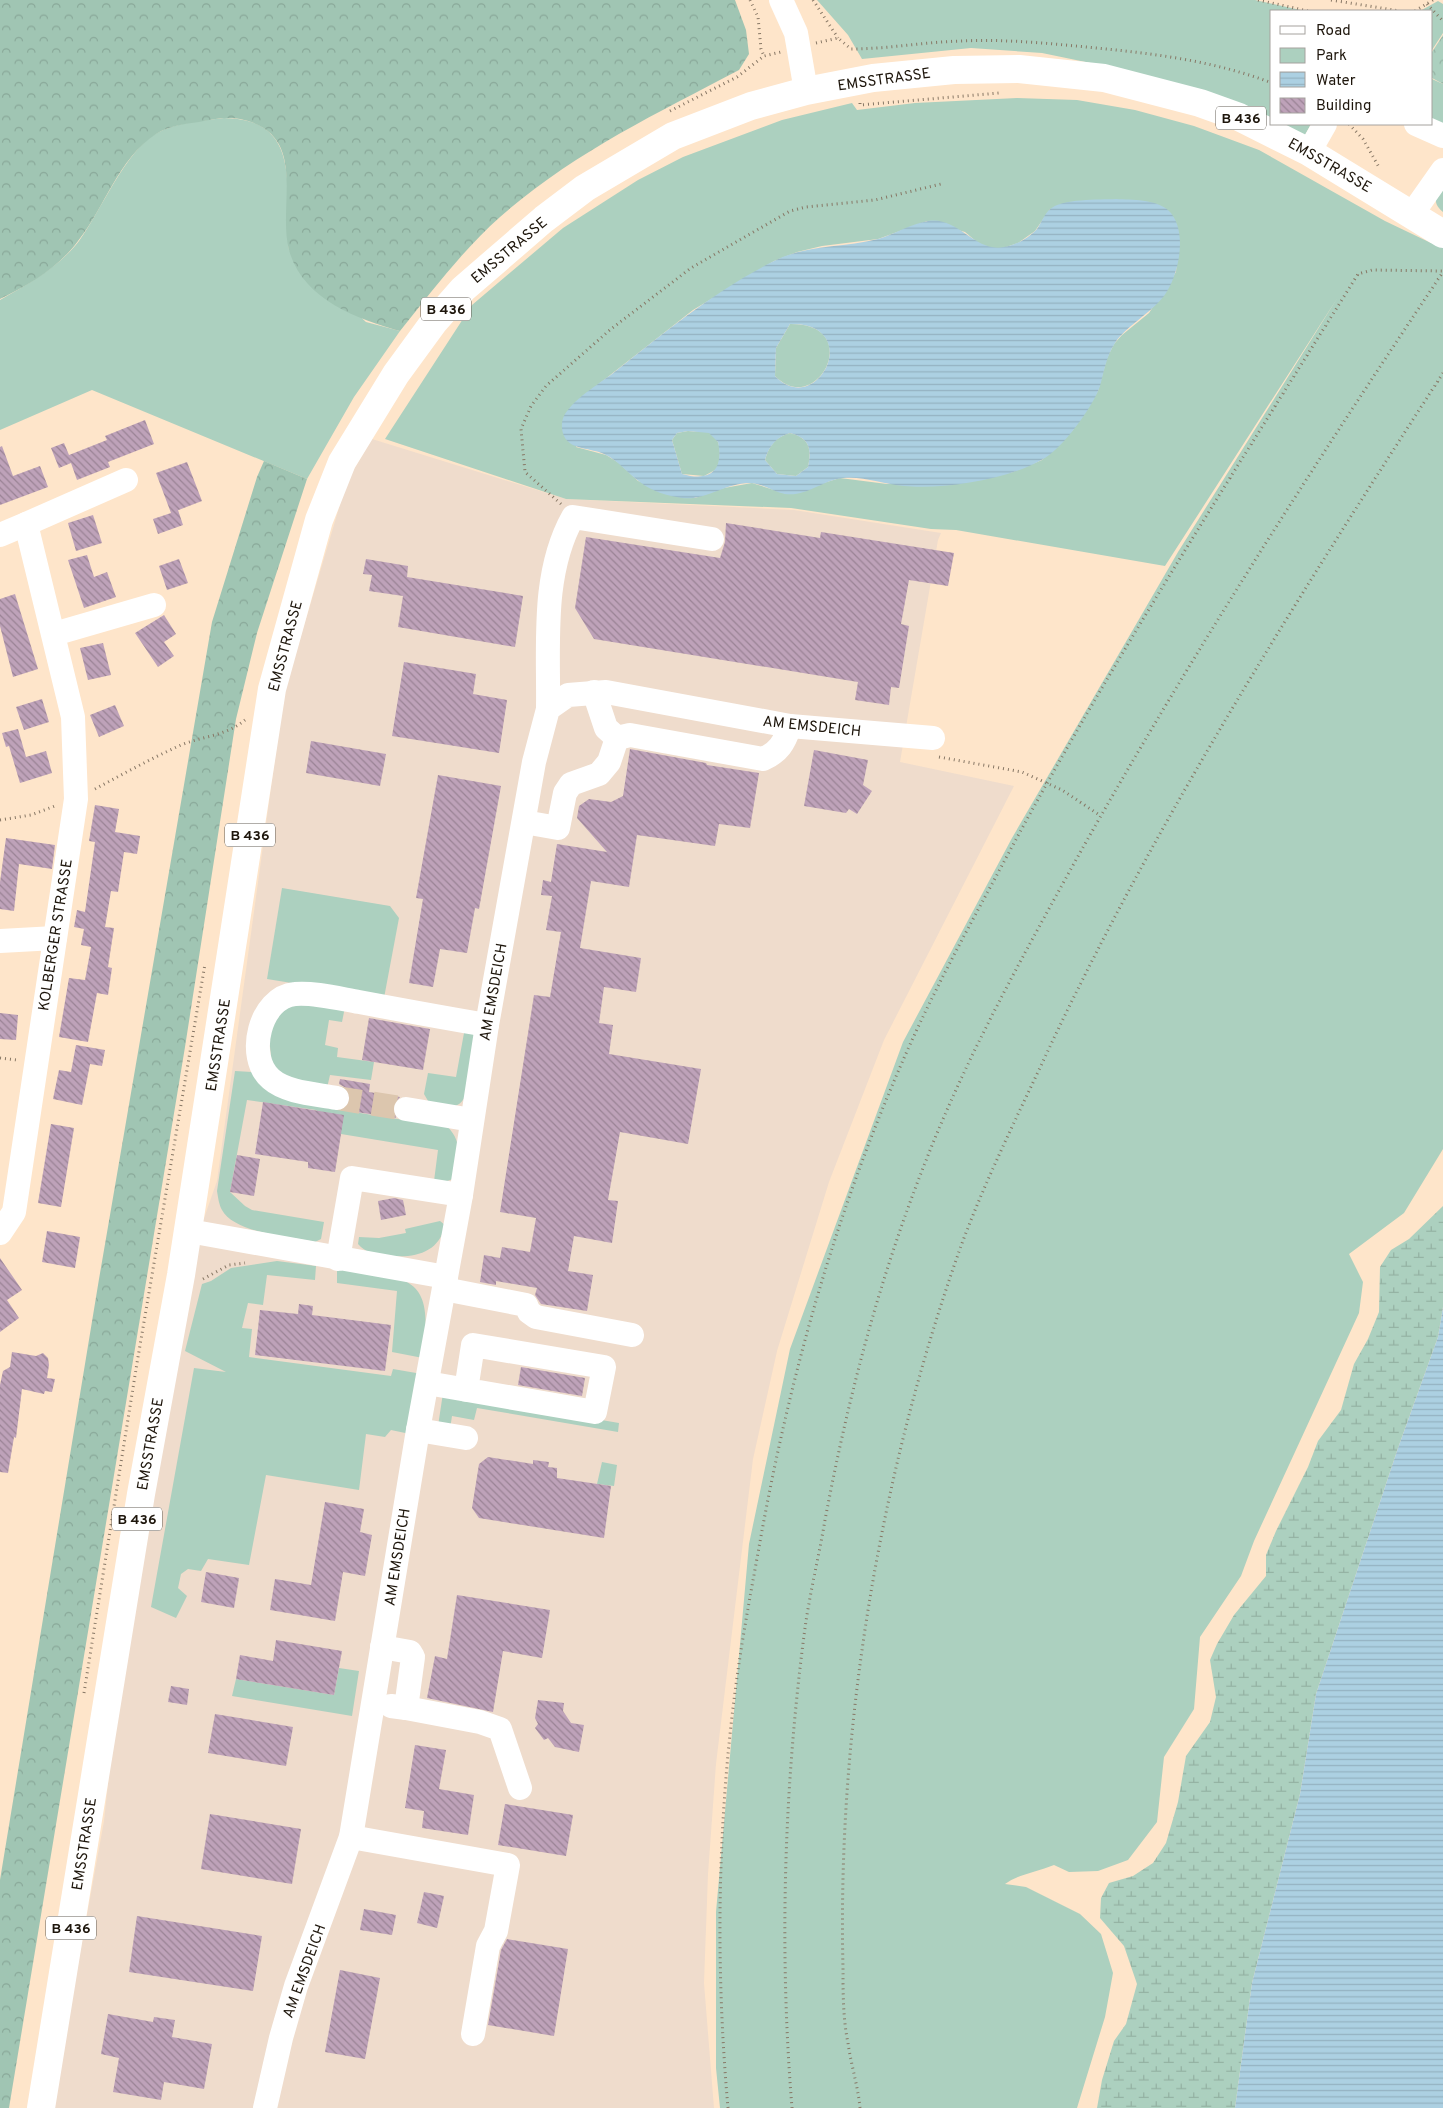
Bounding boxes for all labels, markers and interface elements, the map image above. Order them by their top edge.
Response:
legend [1270,10,1433,125]
text: Road [1316,22,1351,41]
text: Park [1316,47,1347,66]
street label: EMSSTRASSE [836,65,932,96]
text: Water [1316,72,1356,91]
text: Building [1316,97,1371,116]
road number: B 436 [1216,106,1266,130]
street label: EMSSTRASSE [1284,135,1375,198]
street label: EMSSTRASSE [468,214,552,289]
road number: B 436 [421,298,471,320]
street label: EMSSTRASSE [265,599,308,694]
street label: AM EMSDEICH [762,713,862,742]
road number: B 436 [225,824,275,846]
street label: KOLBERGER STRASSE [35,858,78,1013]
street label: AM EMSDEICH [477,942,512,1043]
street label: EMSSTRASSE [203,997,236,1093]
street label: EMSSTRASSE [134,1396,169,1492]
street label: AM EMSDEICH [381,1507,416,1608]
road number: B 436 [112,1508,162,1530]
street label: EMSSTRASSE [69,1796,102,1892]
road number: B 436 [46,1916,96,1940]
street label: AM EMSDEICH [280,1922,331,2021]

